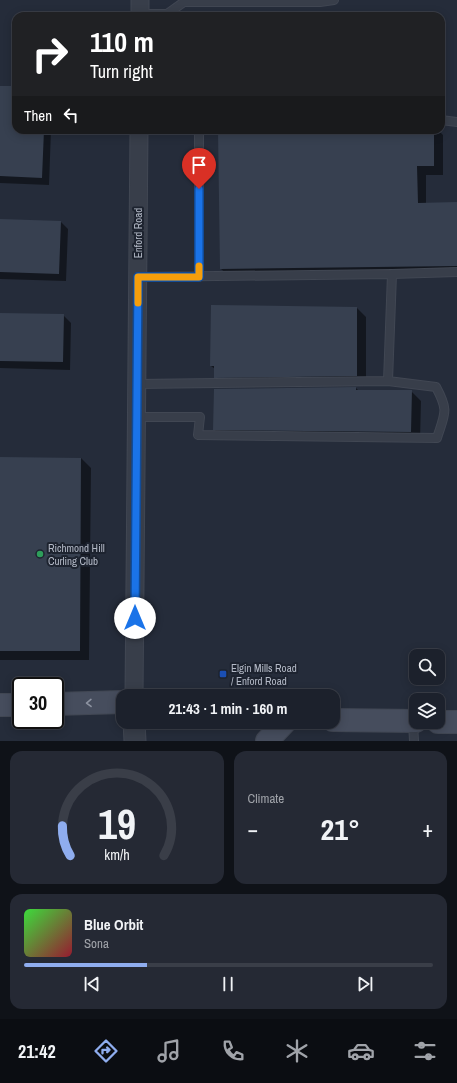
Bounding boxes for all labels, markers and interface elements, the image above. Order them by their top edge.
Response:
text: 110 m [90,23,154,61]
icon: right [24,28,76,80]
text: Turn right [90,59,153,84]
icon: left [60,104,82,126]
text: Then [24,105,52,126]
pin [182,148,216,189]
icon: arrive [188,154,210,176]
street label: Enford Road [131,208,145,258]
place label: Richmond Hill Curling Club [48,541,105,568]
marker: Richmond Hill Curling Club [35,549,45,559]
position arrow [114,597,156,639]
map controls [409,649,445,729]
button: search [409,649,445,685]
place label: Elgin Mills Road / Enford Road [231,661,297,688]
marker: Elgin Mills Road / Enford Road [218,669,228,679]
speed limit sign: 30 [12,677,64,729]
button: layers [409,693,445,729]
text: 21:43 · 1 min · 160 m [169,698,287,719]
one-way arrow [86,699,92,707]
text: Climate [248,790,284,807]
text: 19 [98,795,136,851]
text: 21° [321,809,360,849]
text: − [248,814,258,844]
text: + [422,814,433,844]
text: km/h [104,844,129,863]
text: Blue Orbit [84,914,143,935]
text: Sona [84,935,109,952]
icon: previous [81,973,103,995]
icon: pause [217,973,239,995]
icon: next [354,973,376,995]
icon: directions [92,1037,120,1065]
icon: music [155,1037,183,1065]
icon: phone [219,1037,247,1065]
icon: climate [283,1037,311,1065]
icon: car [347,1037,375,1065]
icon: filters [411,1037,439,1065]
text: 21:42 [18,1039,56,1064]

